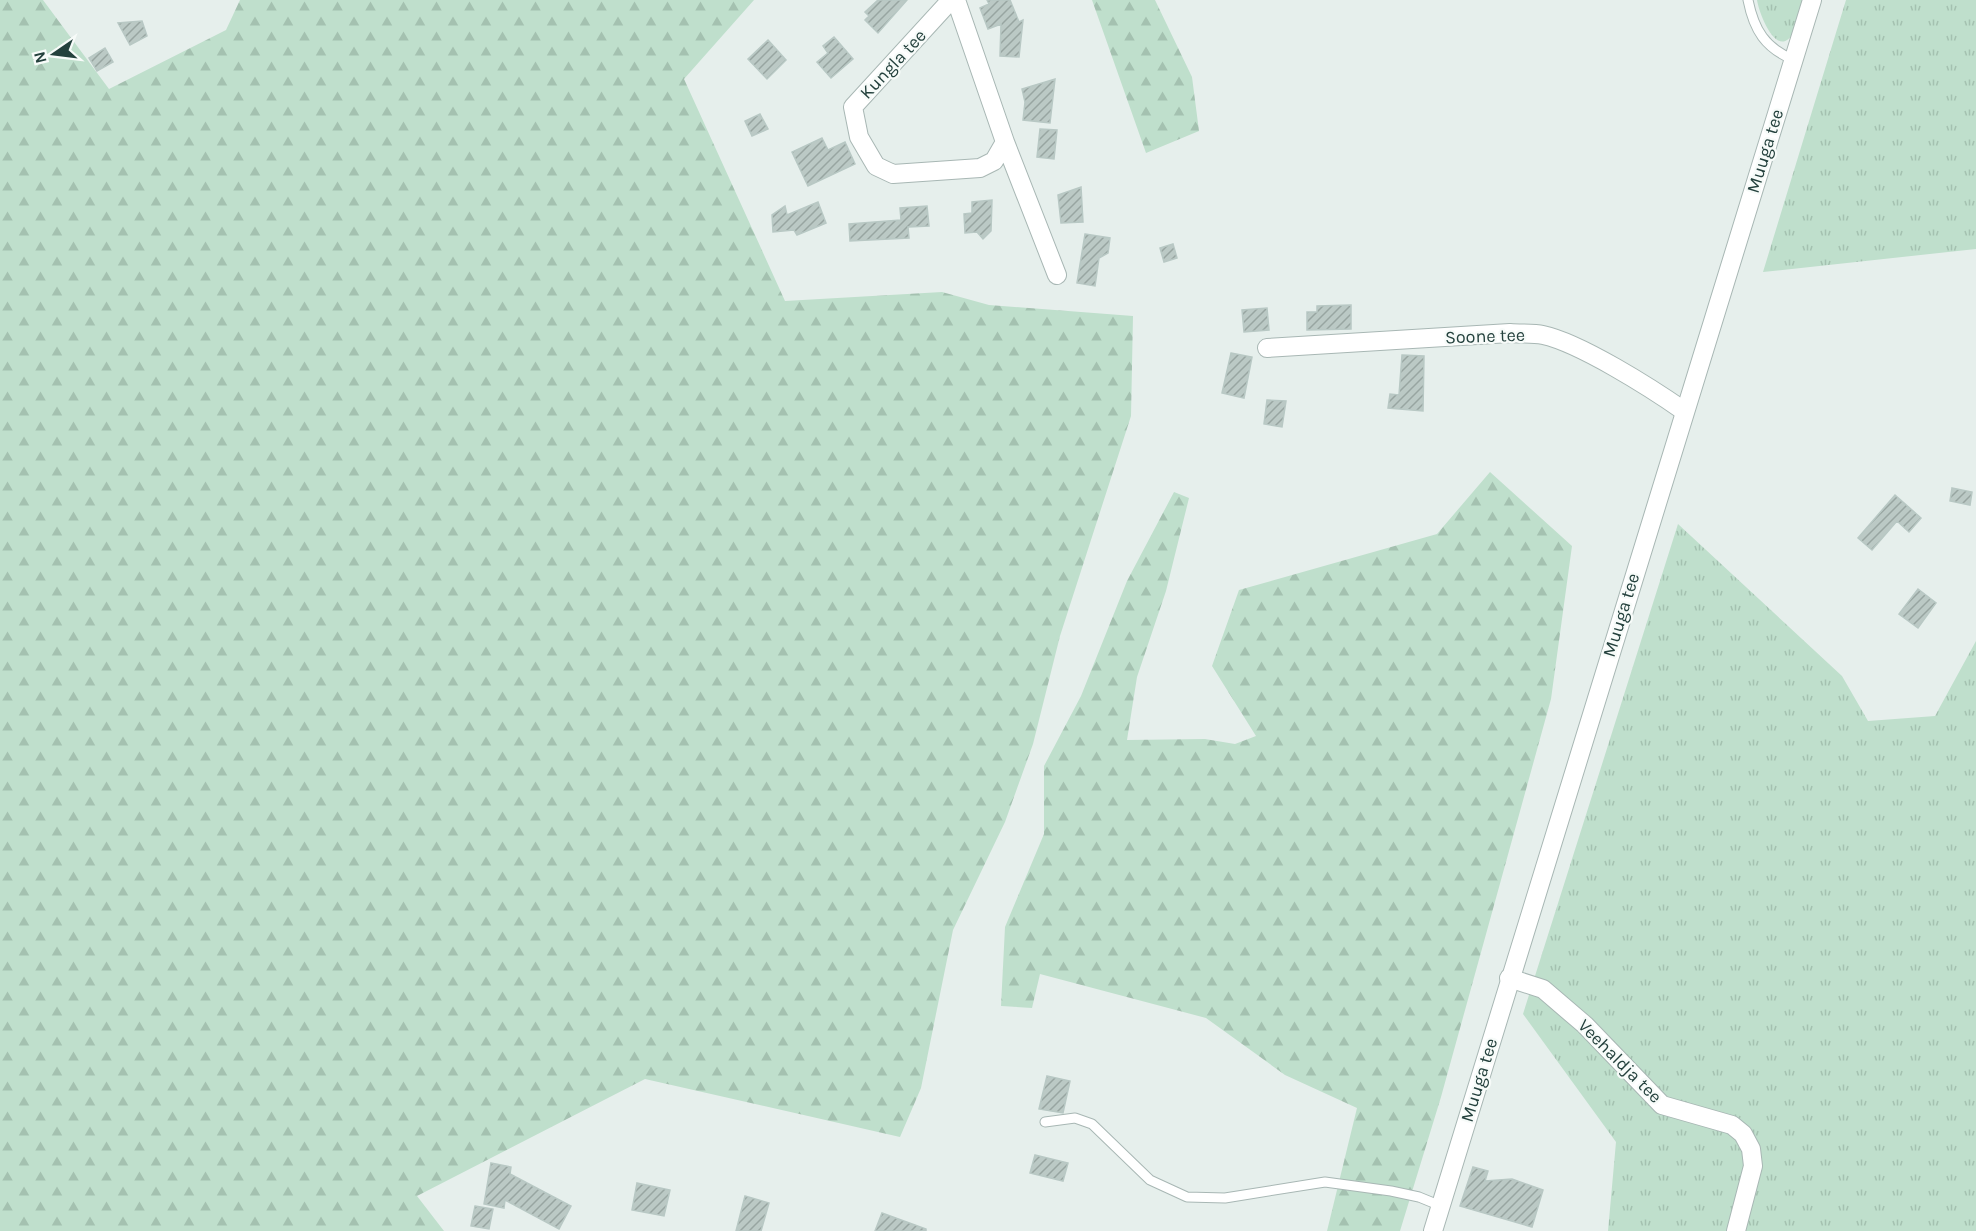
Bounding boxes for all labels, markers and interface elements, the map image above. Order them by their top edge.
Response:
north arrow [24,24,84,84]
street label: Kungla tee [855,25,931,103]
text: N [29,50,51,65]
street label: Muuga tee [1742,106,1788,196]
street label: Soone tee [1445,324,1525,348]
street label: Muuga tee [1598,570,1644,660]
street label: Veehaldja tee [1573,1014,1667,1108]
street label: Muuga tee [1456,1035,1502,1125]

